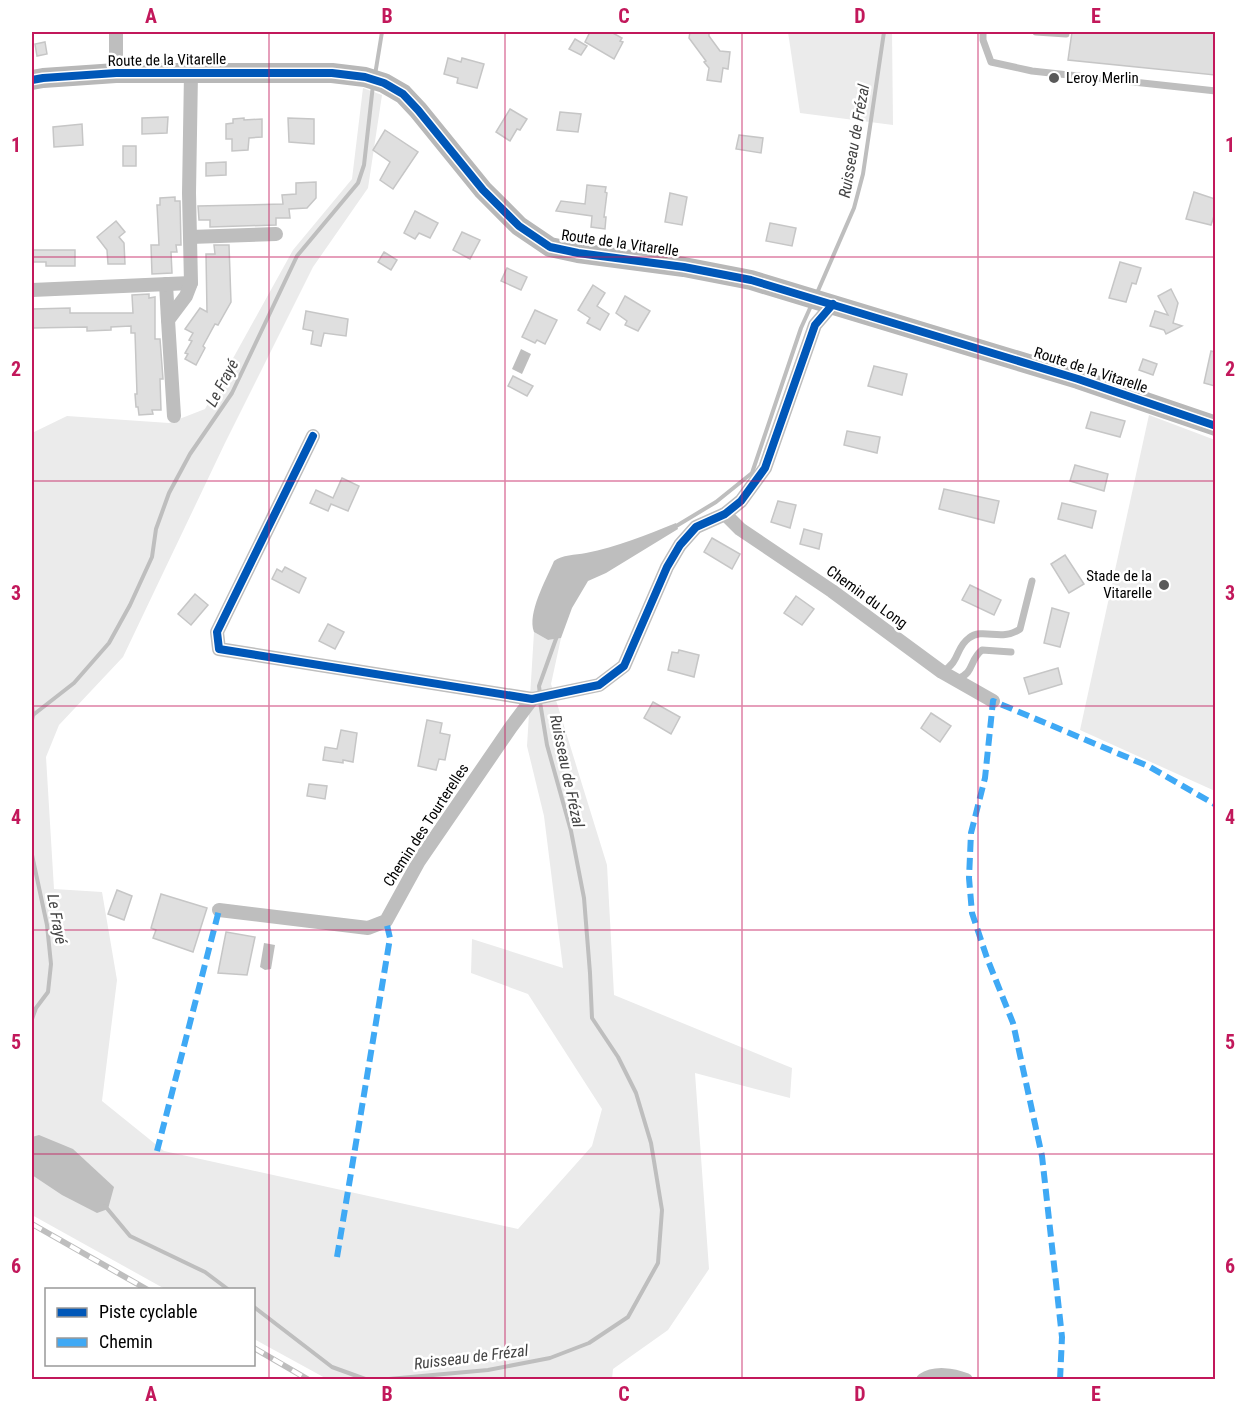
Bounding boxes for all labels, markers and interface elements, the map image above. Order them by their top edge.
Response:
text: A [145,4,157,28]
text: B [381,4,393,28]
text: C [618,4,630,28]
text: D [854,4,866,28]
text: E [1091,4,1101,28]
street label: Route de la Vitarelle [108,50,226,70]
place label: Leroy Merlin [1066,69,1139,87]
marker: Leroy Merlin [1047,71,1061,85]
water label: Ruisseau de Frézal [835,82,873,199]
text: 1 [11,133,21,157]
text: 1 [1225,133,1235,157]
street label: Route de la Vitarelle [560,226,680,260]
street label: Route de la Vitarelle [1032,343,1150,397]
water label: Le Frayé [202,355,243,410]
text: 2 [11,357,21,381]
text: 2 [1225,357,1235,381]
street label: Chemin du Long [823,562,911,632]
place label: Stade de la Vitarelle [1086,567,1152,602]
marker: Stade de la Vitarelle [1157,578,1171,592]
text: 3 [11,581,21,605]
text: 3 [1225,581,1235,605]
water label: Ruisseau de Frézal [546,713,588,830]
street label: Chemin des Tourterelles [379,760,473,890]
text: 4 [11,805,21,829]
text: 4 [1225,805,1235,829]
water label: Le Frayé [43,892,71,946]
text: 5 [11,1030,21,1054]
text: 5 [1225,1030,1235,1054]
text: 6 [11,1254,21,1278]
text: 6 [1225,1254,1235,1278]
legend [45,1288,255,1366]
text: Piste cyclable [99,1301,197,1322]
text: Chemin [99,1331,153,1352]
water label: Ruisseau de Frézal [413,1341,530,1373]
text: A [145,1382,157,1406]
text: B [381,1382,393,1406]
text: C [618,1382,630,1406]
text: D [854,1382,866,1406]
text: E [1091,1382,1101,1406]

